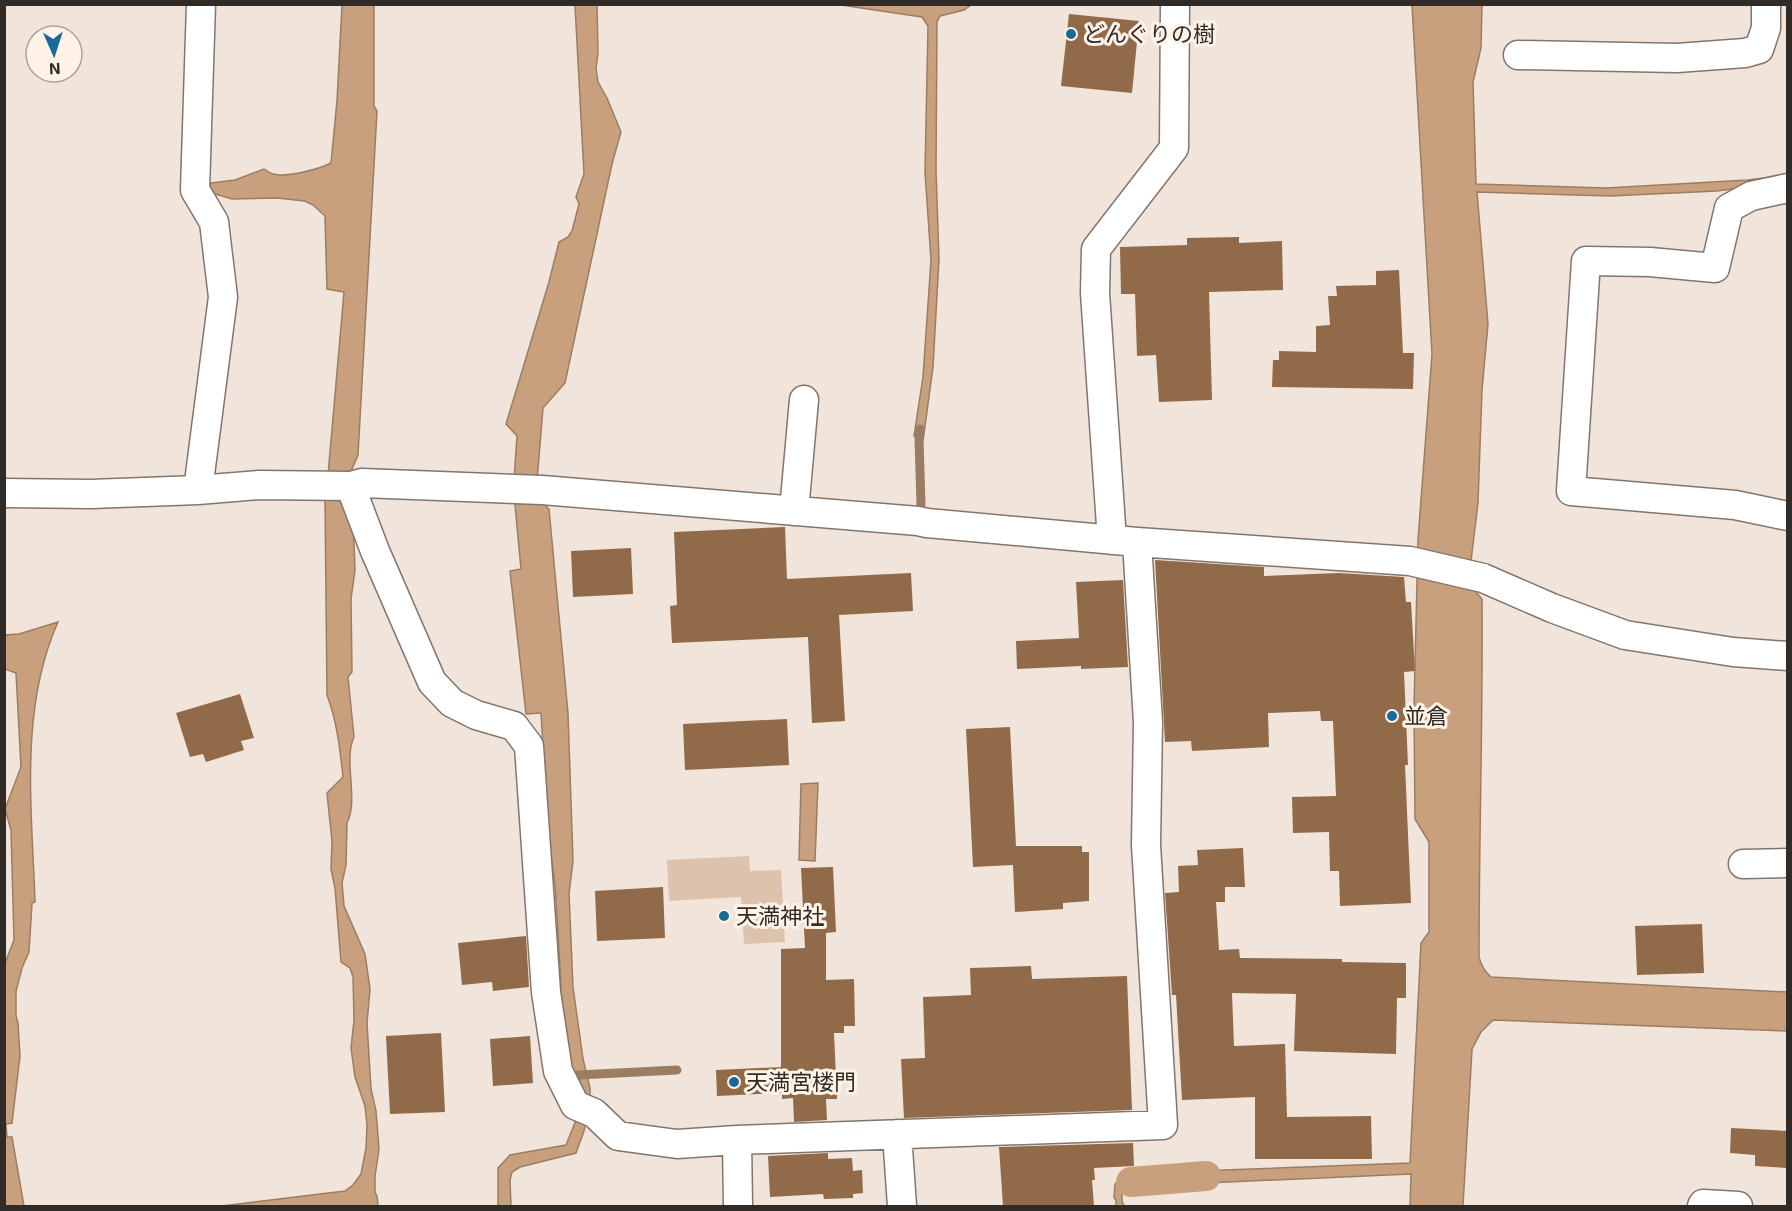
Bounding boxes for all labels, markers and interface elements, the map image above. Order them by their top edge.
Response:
place label: どんぐりの樹 [1083,20,1215,46]
north arrow [24,24,84,84]
marker: どんぐりの樹 [1064,27,1078,41]
text: N [49,60,61,79]
place label: 並倉 [1404,702,1448,728]
marker: 並倉 [1385,709,1399,723]
place label: 天満神社 [736,902,824,928]
marker: 天満神社 [717,909,731,923]
place label: 天満宮楼門 [746,1068,856,1094]
marker: 天満宮楼門 [727,1075,741,1089]

